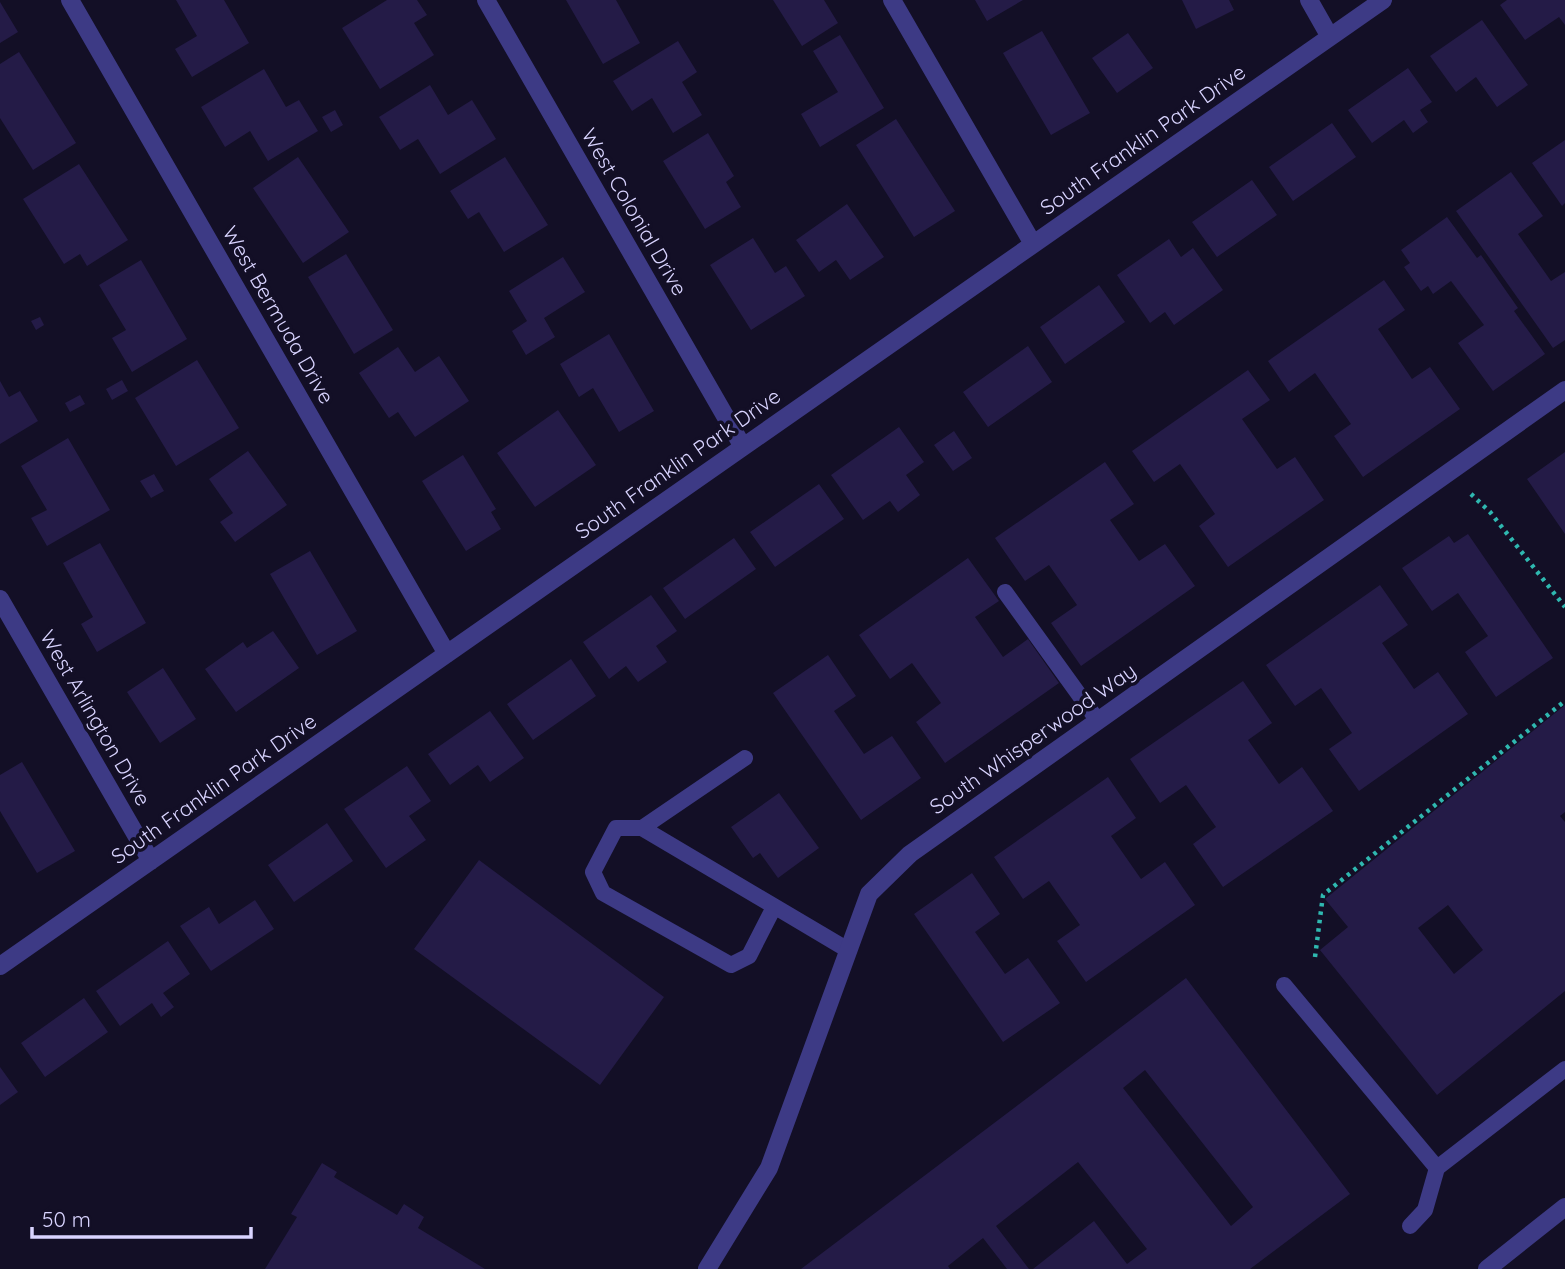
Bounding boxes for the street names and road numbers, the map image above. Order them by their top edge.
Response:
street label: South Franklin Park Drive [1035,58,1250,220]
street label: West Colonial Drive [576,123,693,300]
street label: West Bermuda Drive [217,221,340,408]
street label: South Franklin Park Drive [570,382,785,544]
street label: West Arlington Drive [35,625,157,810]
street label: South Whisperwood Way [924,657,1141,819]
street label: South Franklin Park Drive [106,707,321,869]

